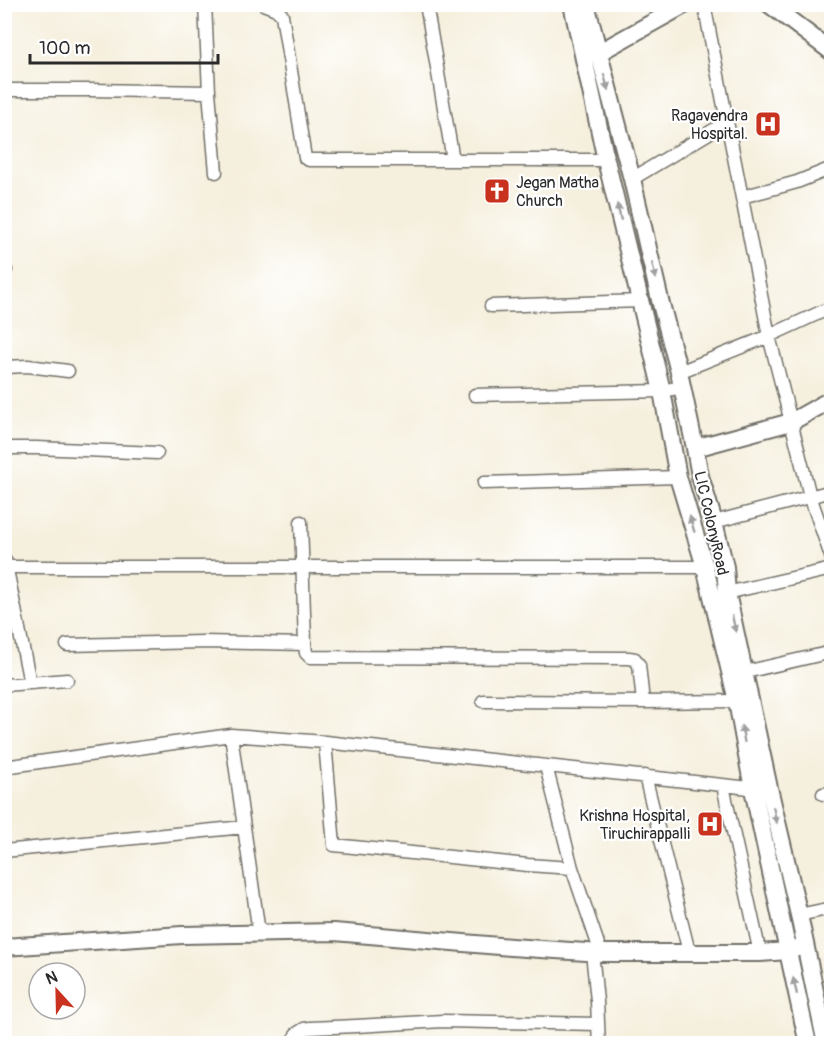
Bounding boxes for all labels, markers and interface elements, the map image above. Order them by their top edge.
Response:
scale bar [30,27,218,65]
text: 100 m [39,37,91,60]
one-way arrow [602,73,611,91]
place label: Ragavendra Hospital. [671,106,748,144]
hospital icon: Ragavendra Hospital. [753,109,783,139]
place label: Jegan Matha Church [516,173,599,211]
church icon: Jegan Matha Church [482,176,512,206]
one-way arrow [613,203,623,221]
one-way arrow [649,261,659,280]
street label: LIC ColonyRoad [689,469,733,577]
one-way arrow [687,515,696,533]
one-way arrow [730,615,739,634]
one-way arrow [738,724,747,743]
one-way arrow [771,805,781,824]
place label: Krishna Hospital, Tiruchirappalli [579,806,690,844]
hospital icon: Krishna Hospital, Tiruchirappalli [695,809,725,839]
north arrow [27,961,87,1021]
text: N [43,967,61,989]
one-way arrow [790,977,800,996]

